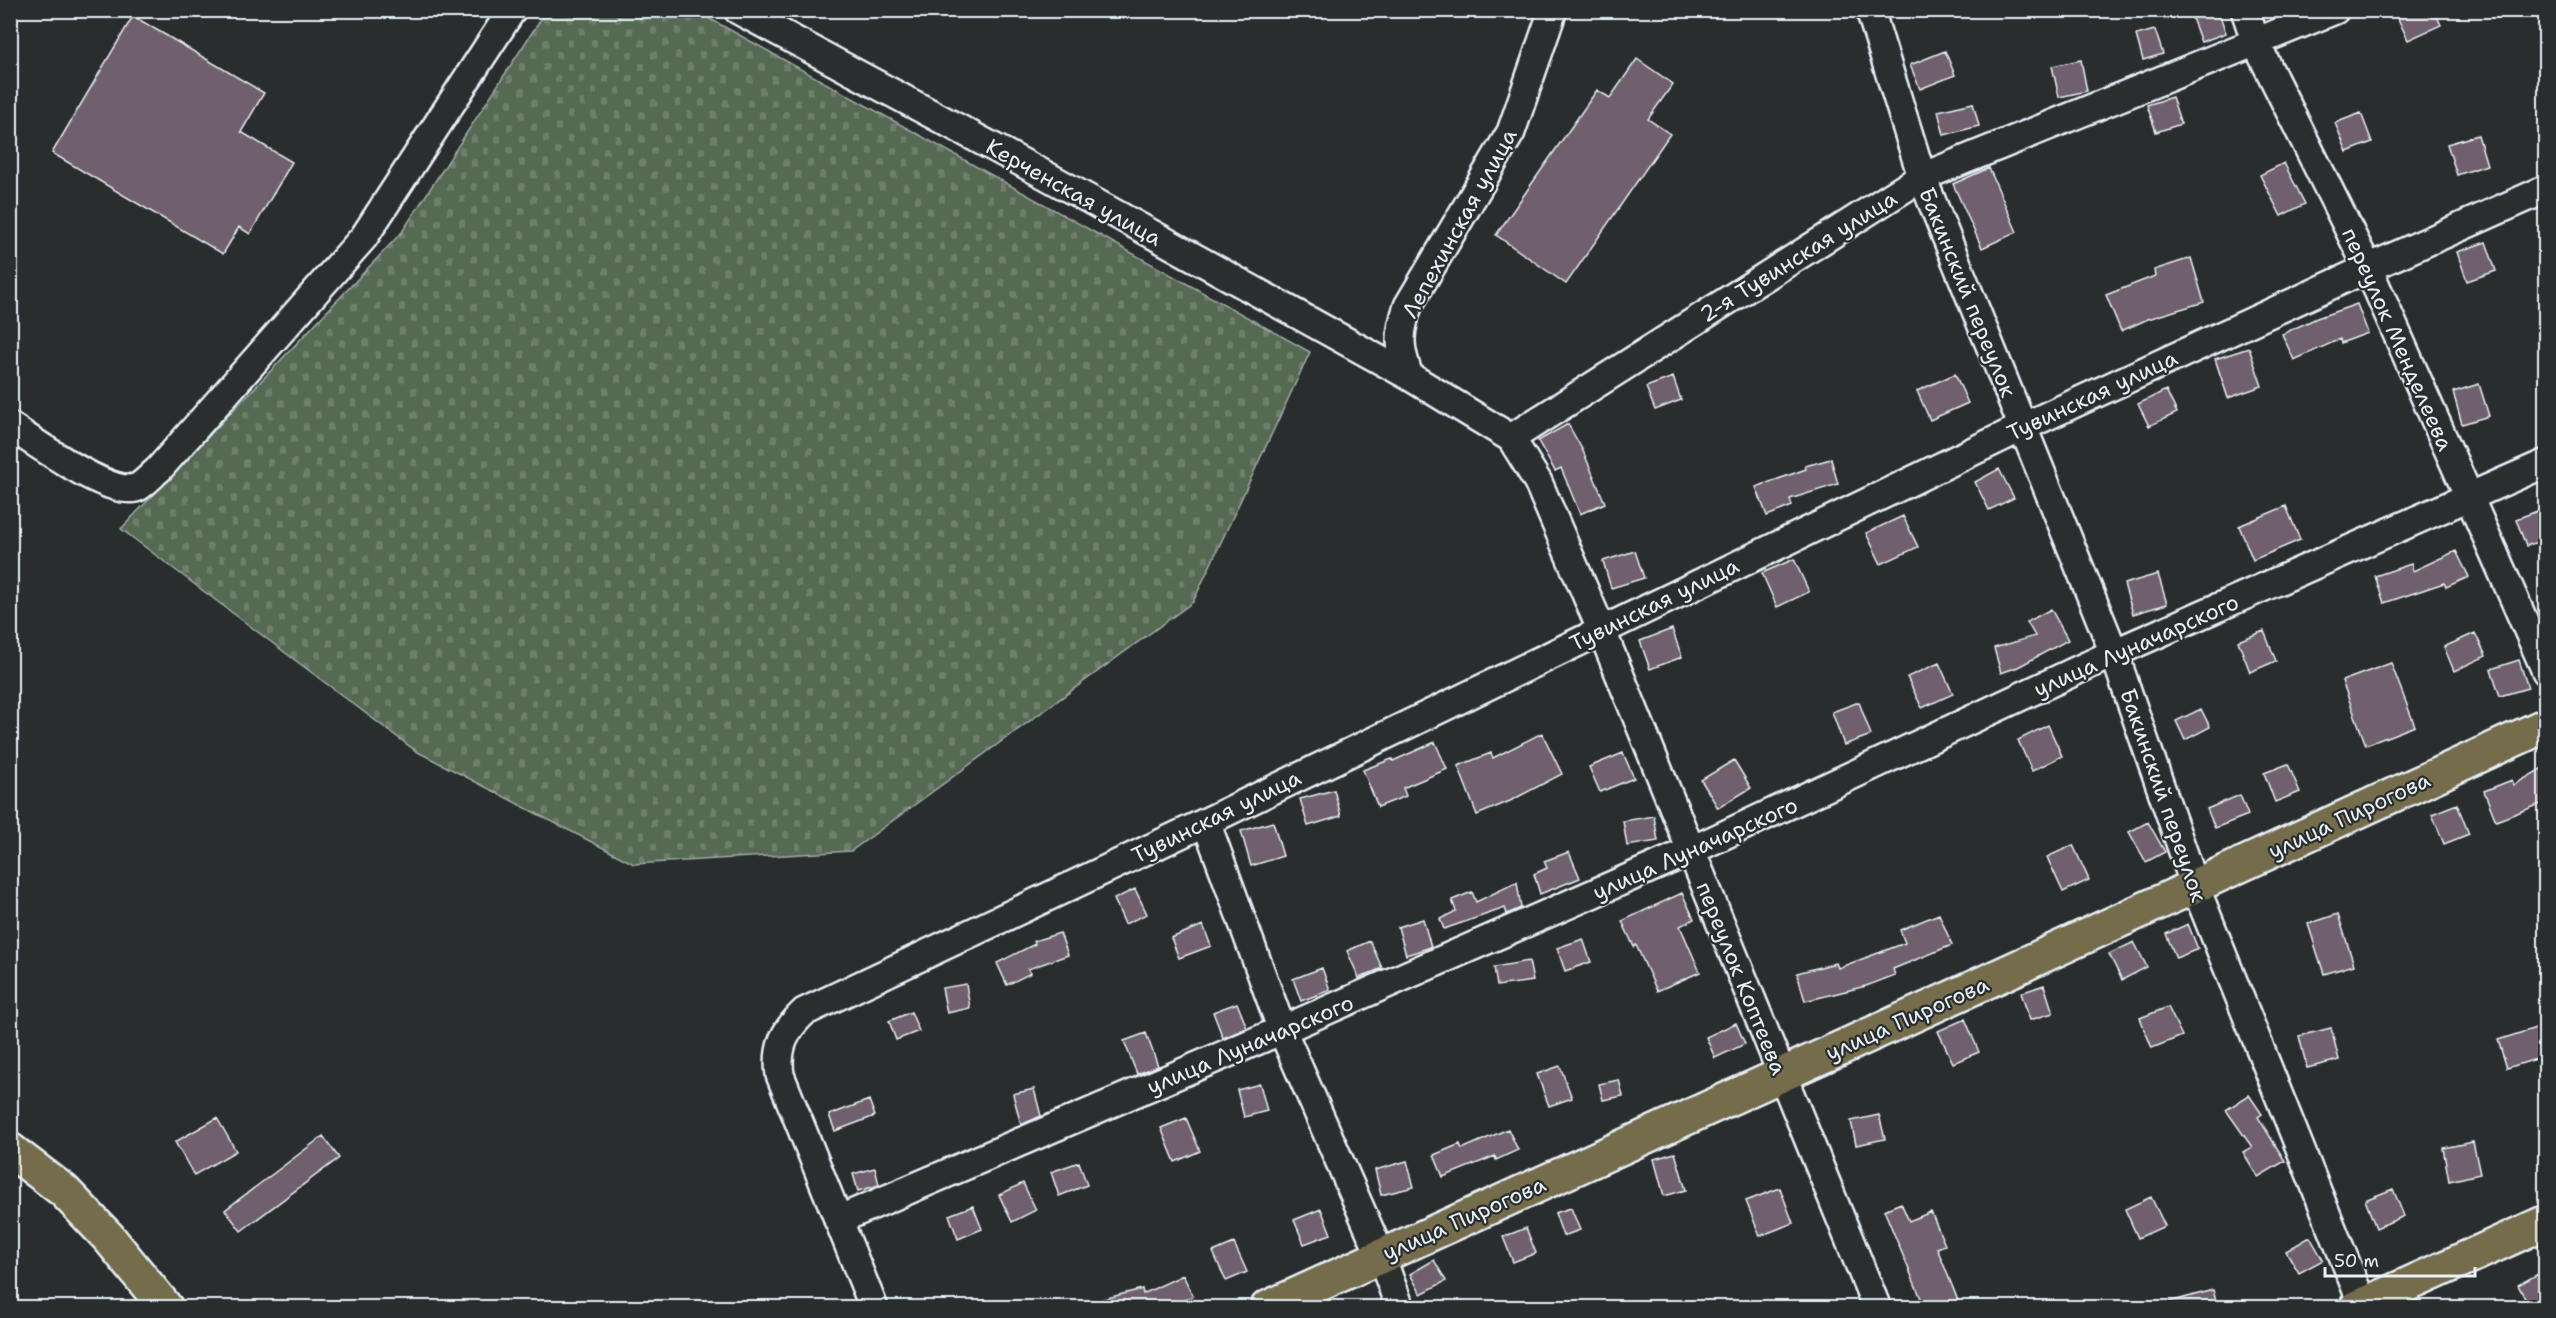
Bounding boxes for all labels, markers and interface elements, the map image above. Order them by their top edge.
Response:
street label: Лепехинская улица [1395,123,1524,323]
street label: Керченская улица [981,132,1167,253]
street label: Бакинский переулок [1912,183,2023,402]
street label: 2-я Тувинская улица [1694,184,1903,329]
street label: переулок Менделеева [2335,223,2460,456]
street label: Тувинская улица [2002,343,2182,448]
street label: Тувинская улица [1565,551,1744,658]
street label: улица Луначарского [2029,587,2243,704]
street label: Бакинский переулок [2113,685,2214,906]
street label: Тувинская улица [1127,763,1306,870]
street label: улица Пирогова [2263,765,2435,866]
street label: улица Луначарского [1588,790,1802,907]
street label: переулок Коптеева [1690,877,1794,1079]
street label: улица Пирогова [1821,969,1994,1067]
street label: улица Луначарского [1142,988,1358,1101]
street label: улица Пирогова [1378,1169,1551,1267]
scale bar [2325,1240,2475,1278]
text: 50 m [2334,1249,2379,1273]

